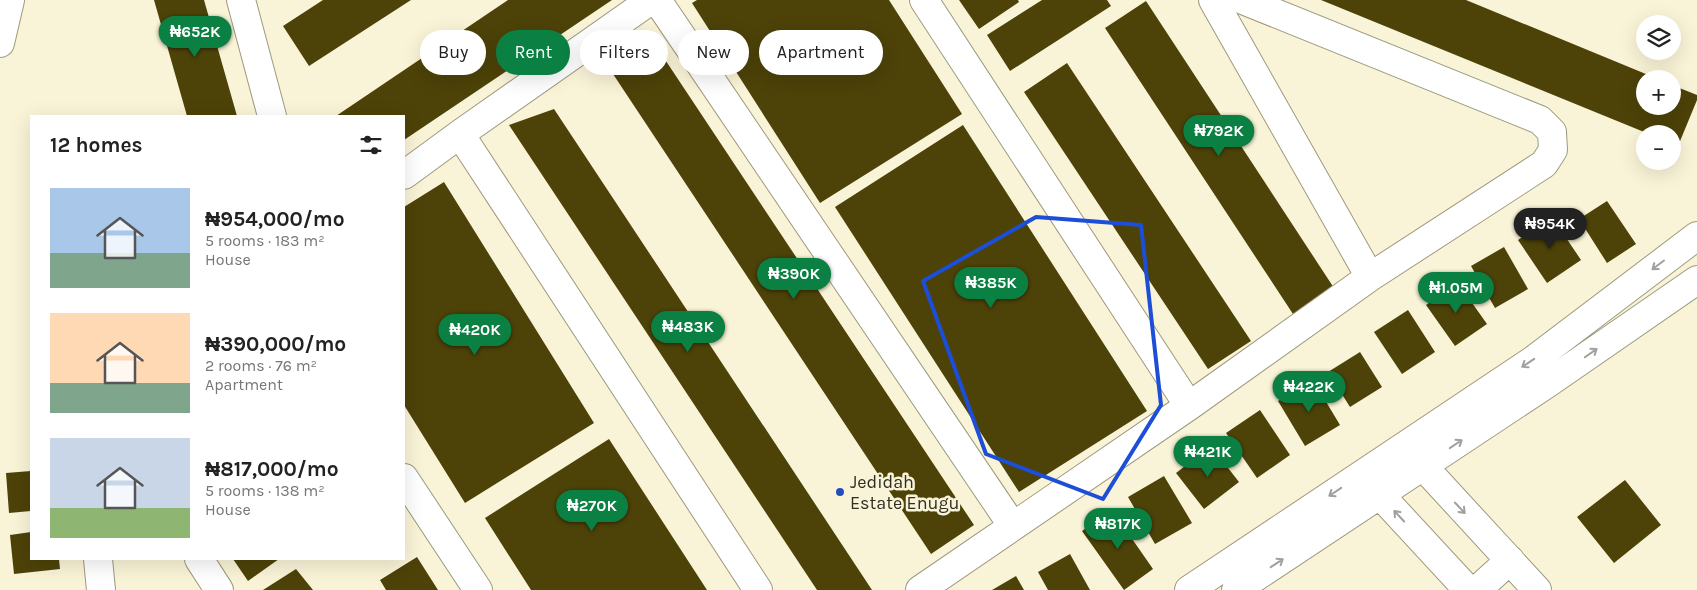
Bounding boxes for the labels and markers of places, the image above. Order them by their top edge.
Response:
pin: ₦652K [160,15,230,58]
pin: ₦792K [1184,114,1254,157]
pin: ₦954K [1515,208,1585,250]
pin: ₦390K [759,258,829,300]
pin: ₦385K [956,266,1026,309]
pin: ₦1.05M [1415,272,1497,314]
pin: ₦483K [653,310,723,353]
pin: ₦420K [440,314,510,356]
pin: ₦422K [1274,370,1344,413]
pin: ₦421K [1173,436,1243,478]
place label: Jedidah Estate Enugu [850,471,959,514]
marker: Jedidah Estate Enugu [834,486,846,498]
pin: ₦270K [557,490,627,532]
pin: ₦817K [1083,508,1153,550]

